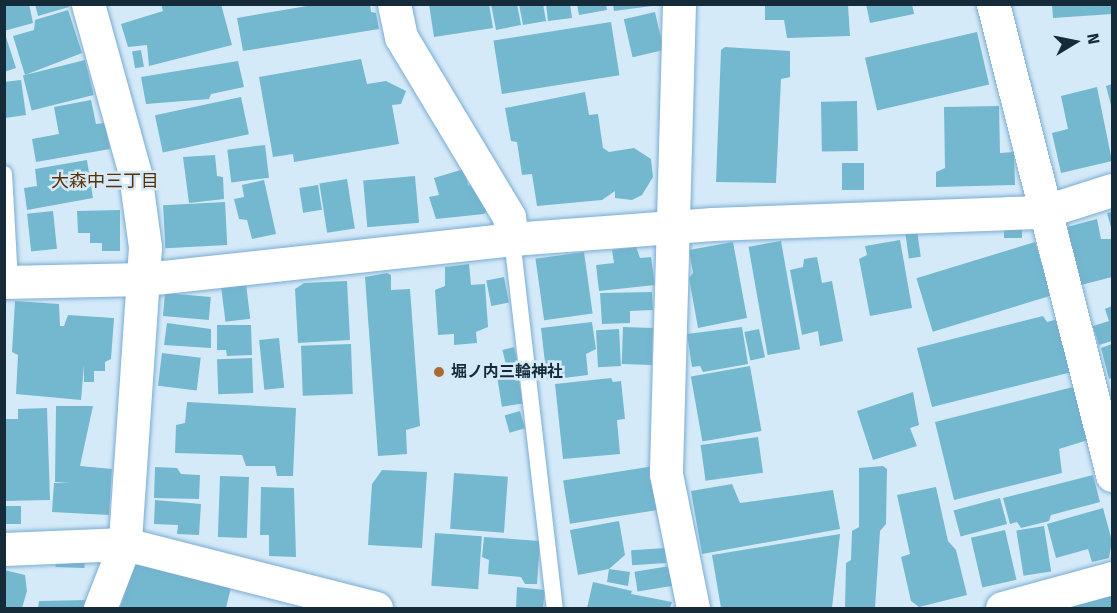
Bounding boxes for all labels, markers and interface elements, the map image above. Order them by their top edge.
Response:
north arrow [1045,12,1105,72]
text: N [1083,32,1103,46]
district label: 大森中三丁目 [51,170,159,192]
place label: 堀ノ内三輪神社 [451,362,563,382]
marker: 堀ノ内三輪神社 [432,365,446,379]

